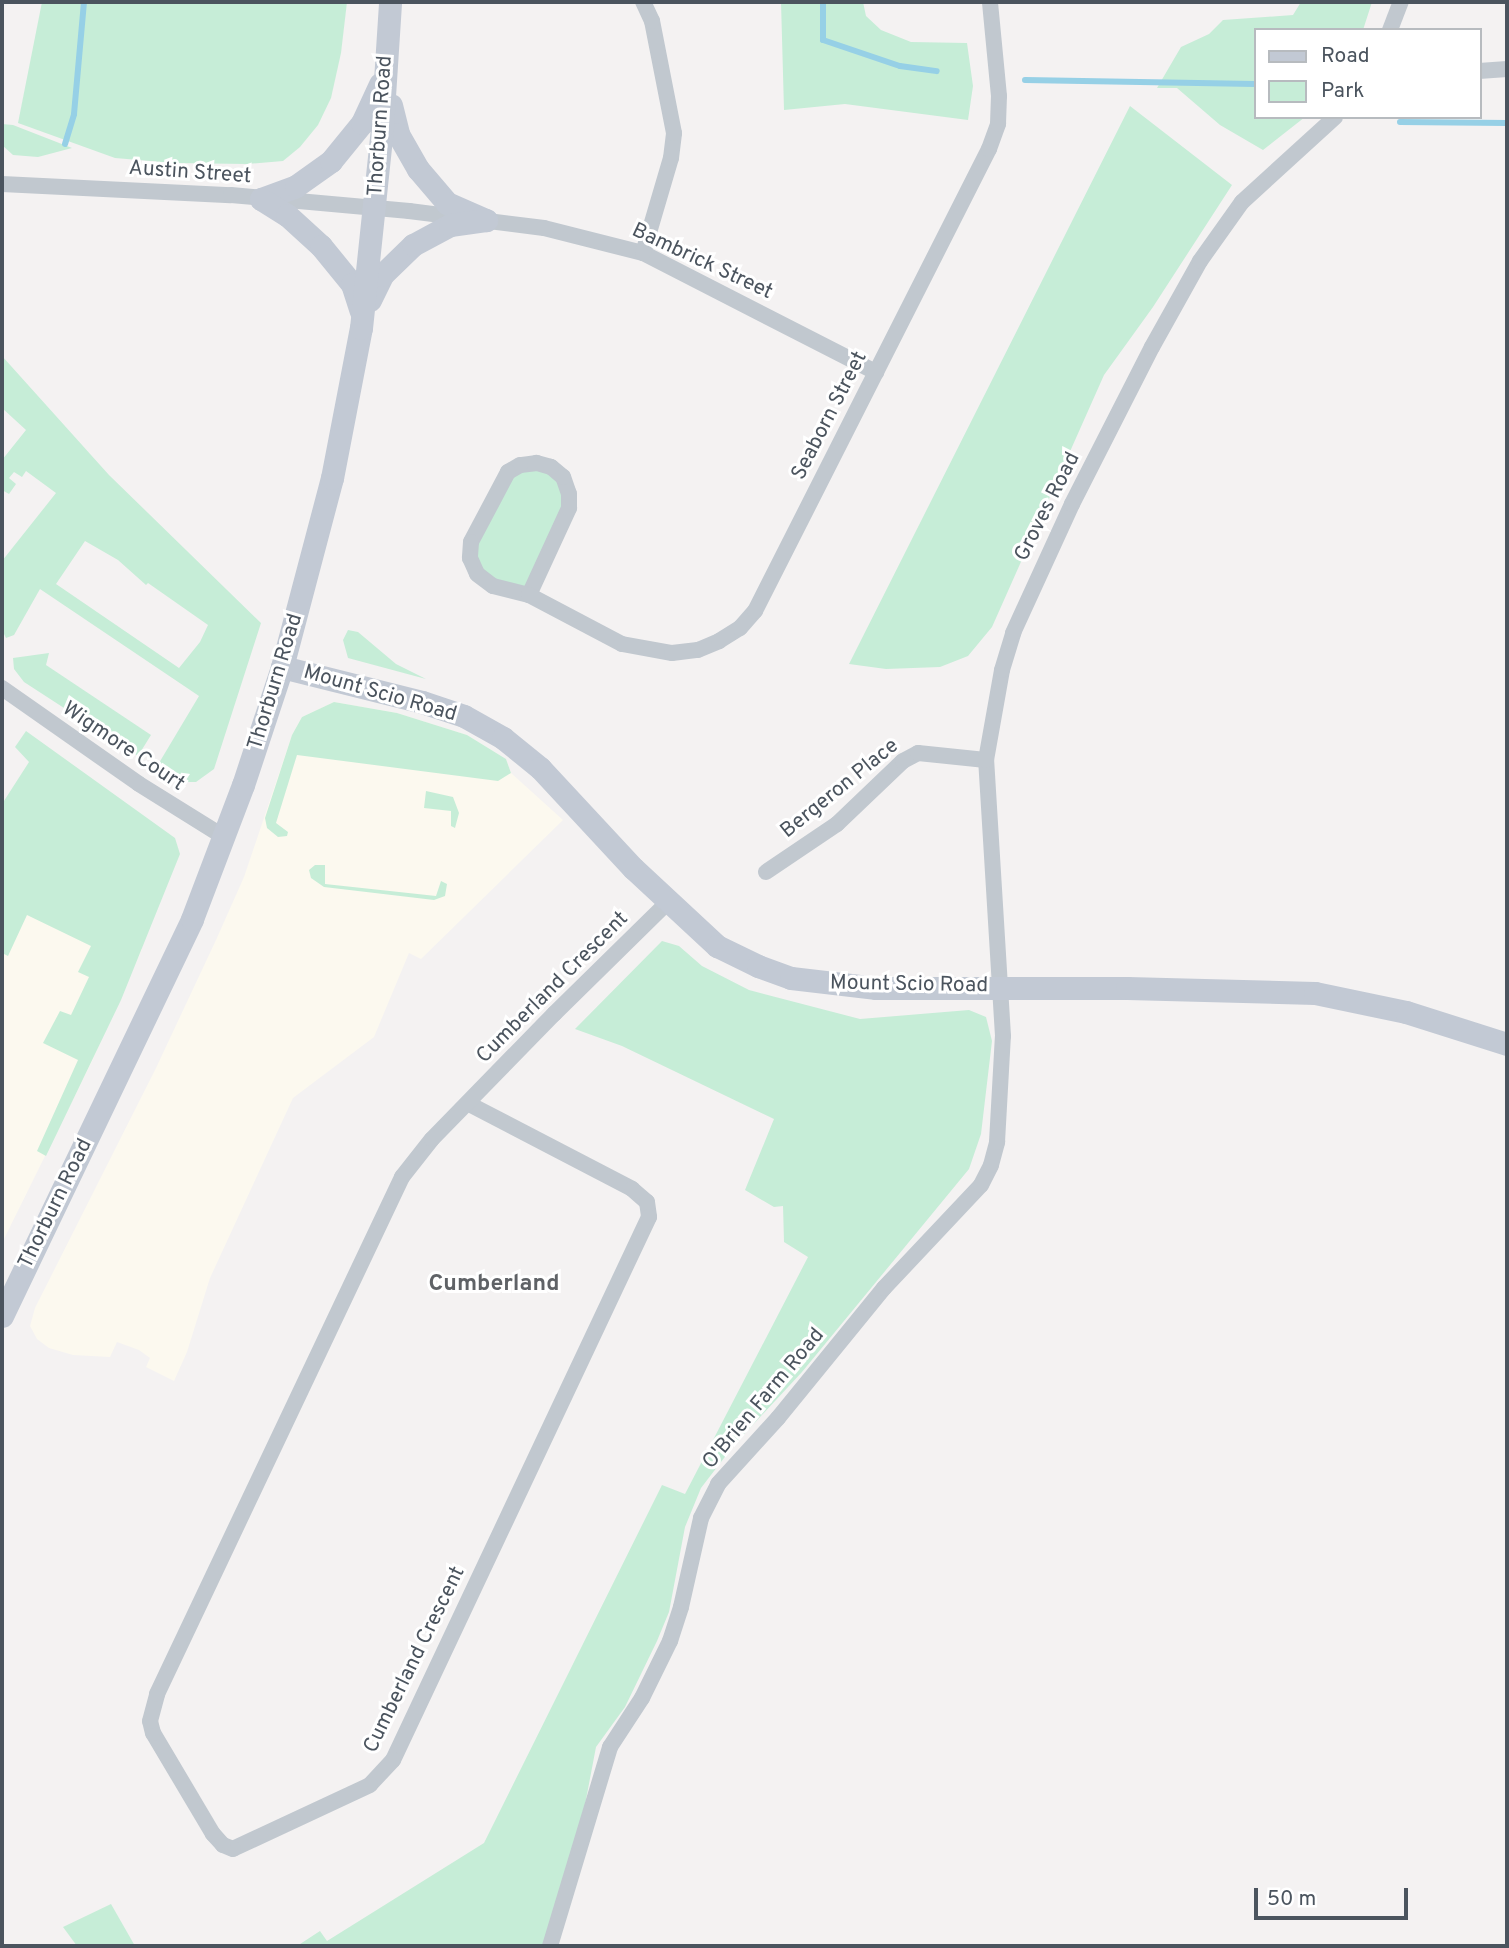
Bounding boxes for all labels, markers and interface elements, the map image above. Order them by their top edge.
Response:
legend [1254,28,1481,119]
text: Road [1321,43,1370,70]
street label: Thorburn Road [364,55,398,197]
text: Park [1321,78,1364,105]
street label: Austin Street [128,156,252,190]
street label: Bambrick Street [628,218,776,306]
street label: Seaborn Street [787,348,873,484]
street label: Groves Road [1010,448,1086,566]
street label: Thorburn Road [243,611,309,753]
street label: Mount Scio Road [300,660,460,728]
street label: Wigmore Court [57,697,189,797]
street label: Bergeron Place [776,734,904,844]
street label: Cumberland Crescent [472,907,634,1069]
street label: Mount Scio Road [830,971,988,999]
street label: Thorburn Road [14,1135,98,1273]
district label: Cumberland [429,1271,559,1299]
street label: O'Brien Farm Road [698,1323,830,1475]
street label: Cumberland Crescent [359,1563,471,1757]
scale bar [1257,1874,1411,1918]
text: 50 m [1267,1886,1316,1913]

